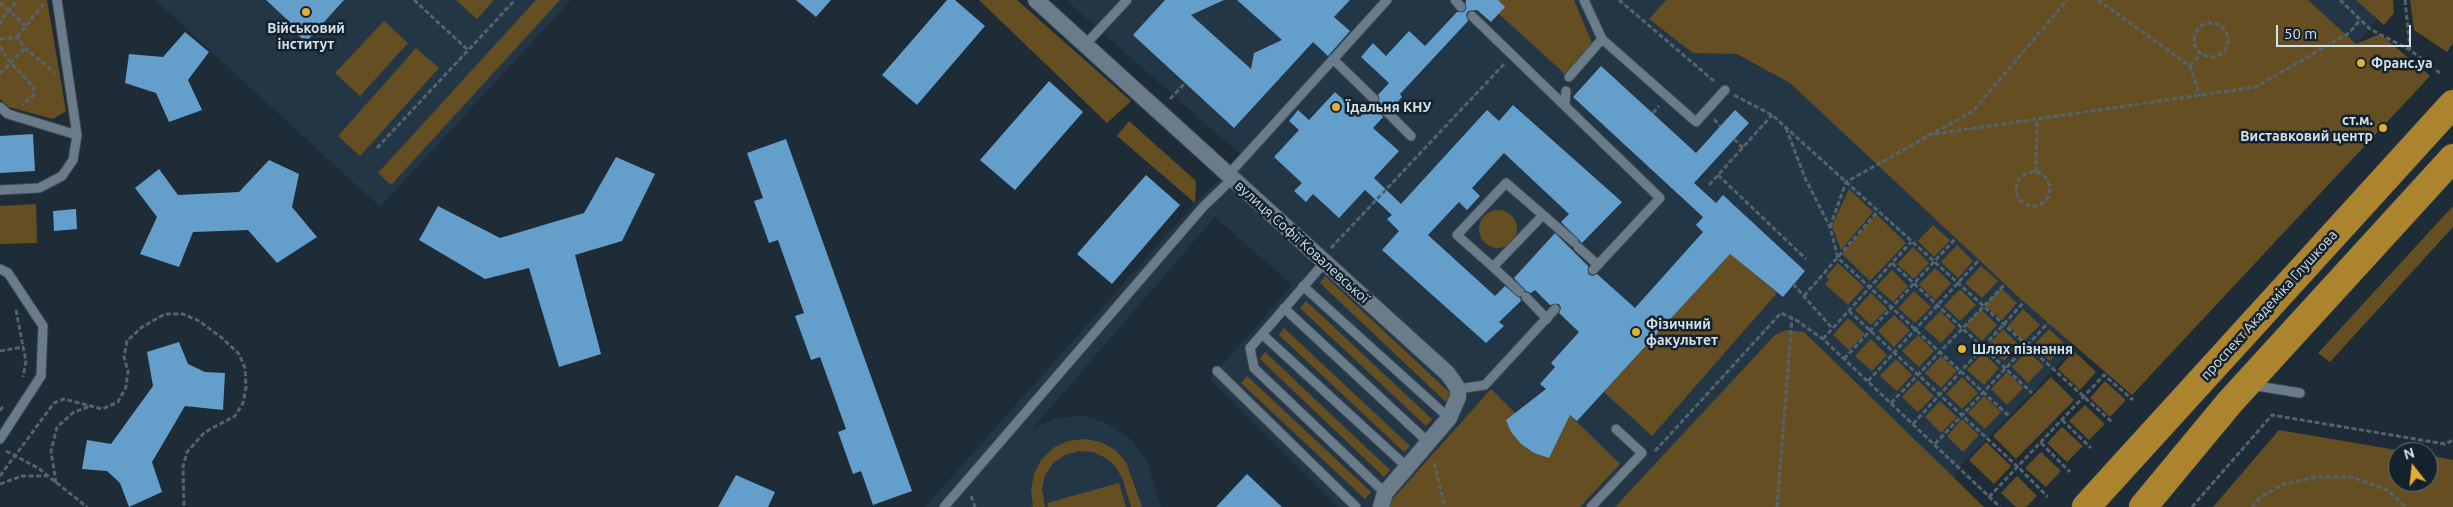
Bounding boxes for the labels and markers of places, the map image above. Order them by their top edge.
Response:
marker: Військовий інститут [300,6,312,18]
place label: Військовий інститут [267,20,345,52]
place label: Франс.уа [2371,55,2433,71]
marker: Франс.уа [2355,57,2367,69]
place label: Їдальня КНУ [1346,99,1431,115]
marker: Їдальня КНУ [1330,101,1342,113]
place label: ст.м. Виставковий центр [2240,112,2373,144]
marker: ст.м. Виставковий центр [2377,122,2389,134]
place label: Фізичний факультет [1646,316,1718,348]
marker: Фізичний факультет [1630,326,1642,338]
place label: Шлях пізнання [1972,341,2073,357]
marker: Шлях пізнання [1956,343,1968,355]

